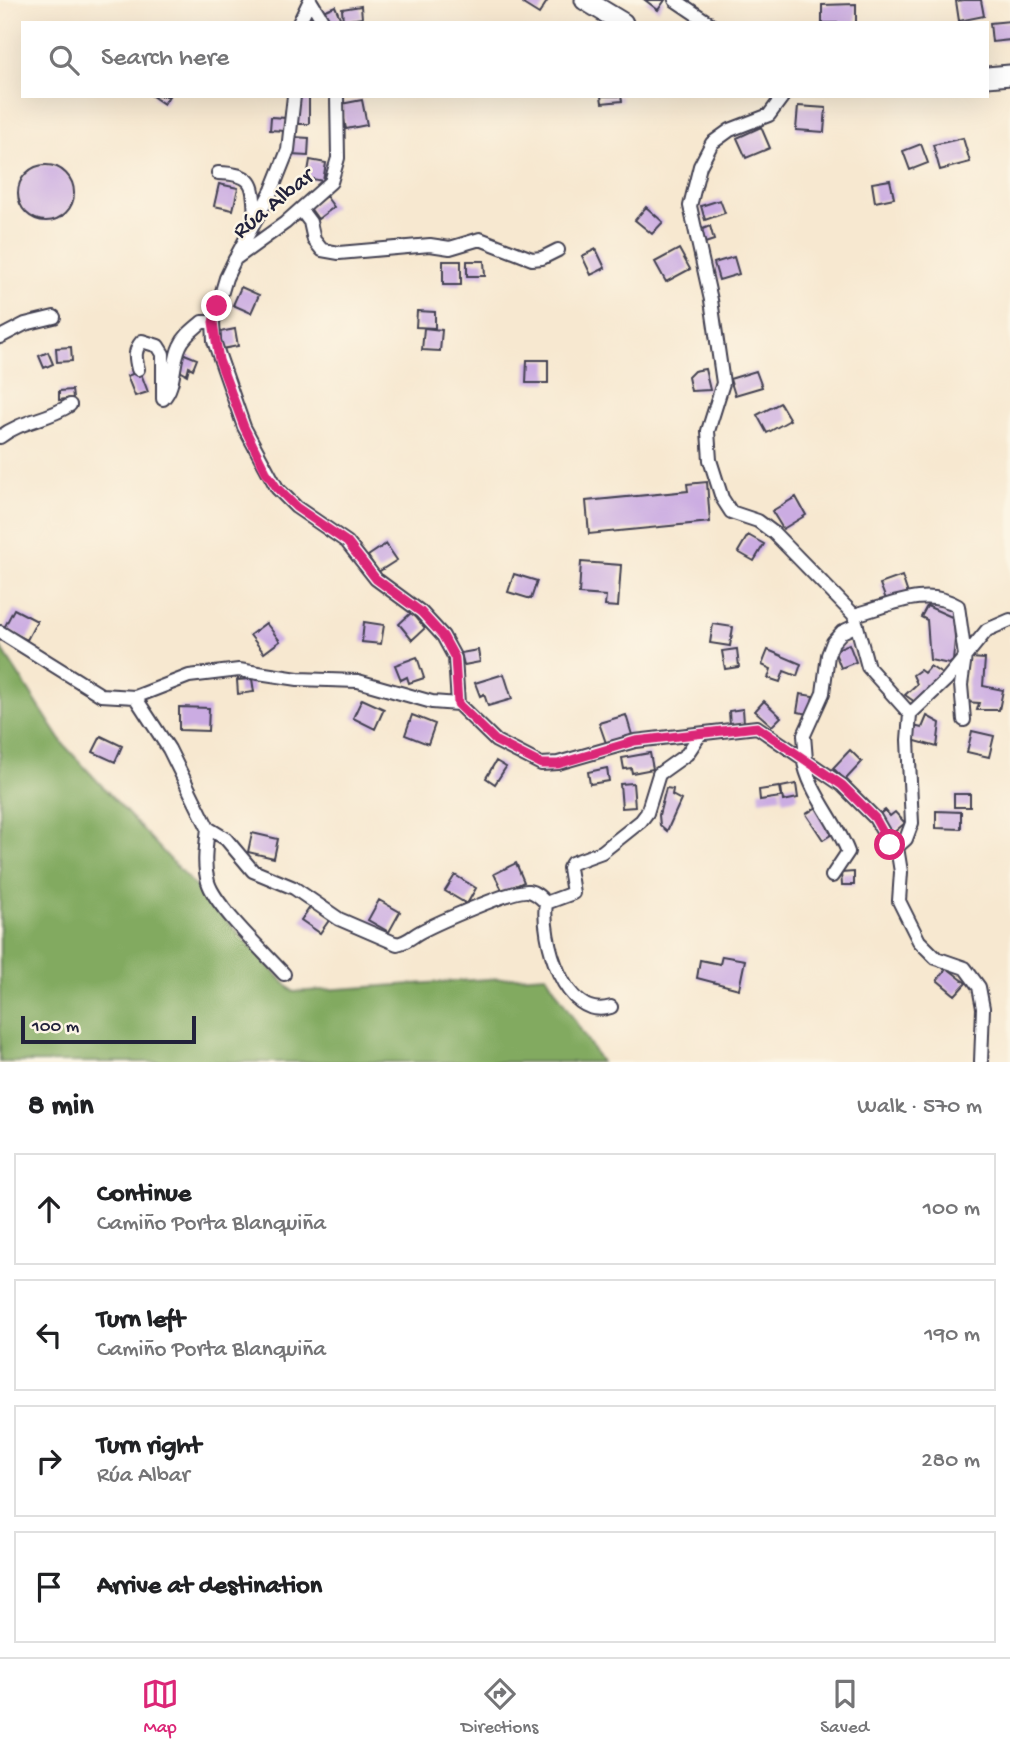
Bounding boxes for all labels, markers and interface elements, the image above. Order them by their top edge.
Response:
search box [21,21,989,98]
icon: search [45,41,83,79]
text: Search here [101,44,229,75]
street label: Rúa Albar [227,161,323,246]
route end [201,290,232,321]
route start [874,829,905,860]
scale bar [21,1013,196,1045]
text: 100 m [32,1016,79,1039]
text: 8 min [28,1090,94,1125]
text: Walk · 570 m [857,1094,982,1121]
text: Continue [97,1180,191,1211]
icon: ahead [30,1190,68,1228]
text: 100 m [923,1196,980,1223]
text: Camiño Porta Blanquiña [97,1211,326,1238]
text: Turn left [97,1306,185,1337]
icon: left [30,1316,68,1354]
text: 190 m [924,1322,980,1349]
text: Camiño Porta Blanquiña [97,1337,326,1364]
text: Turn right [97,1432,201,1463]
icon: right [30,1442,68,1480]
text: 280 m [921,1448,980,1475]
text: Rúa Albar [97,1463,190,1490]
icon: arrive [30,1568,68,1606]
text: Arrive at destination [97,1572,322,1603]
tab: Map [141,1675,179,1740]
tab: Directions [461,1675,538,1740]
tab: Saved [820,1675,869,1740]

